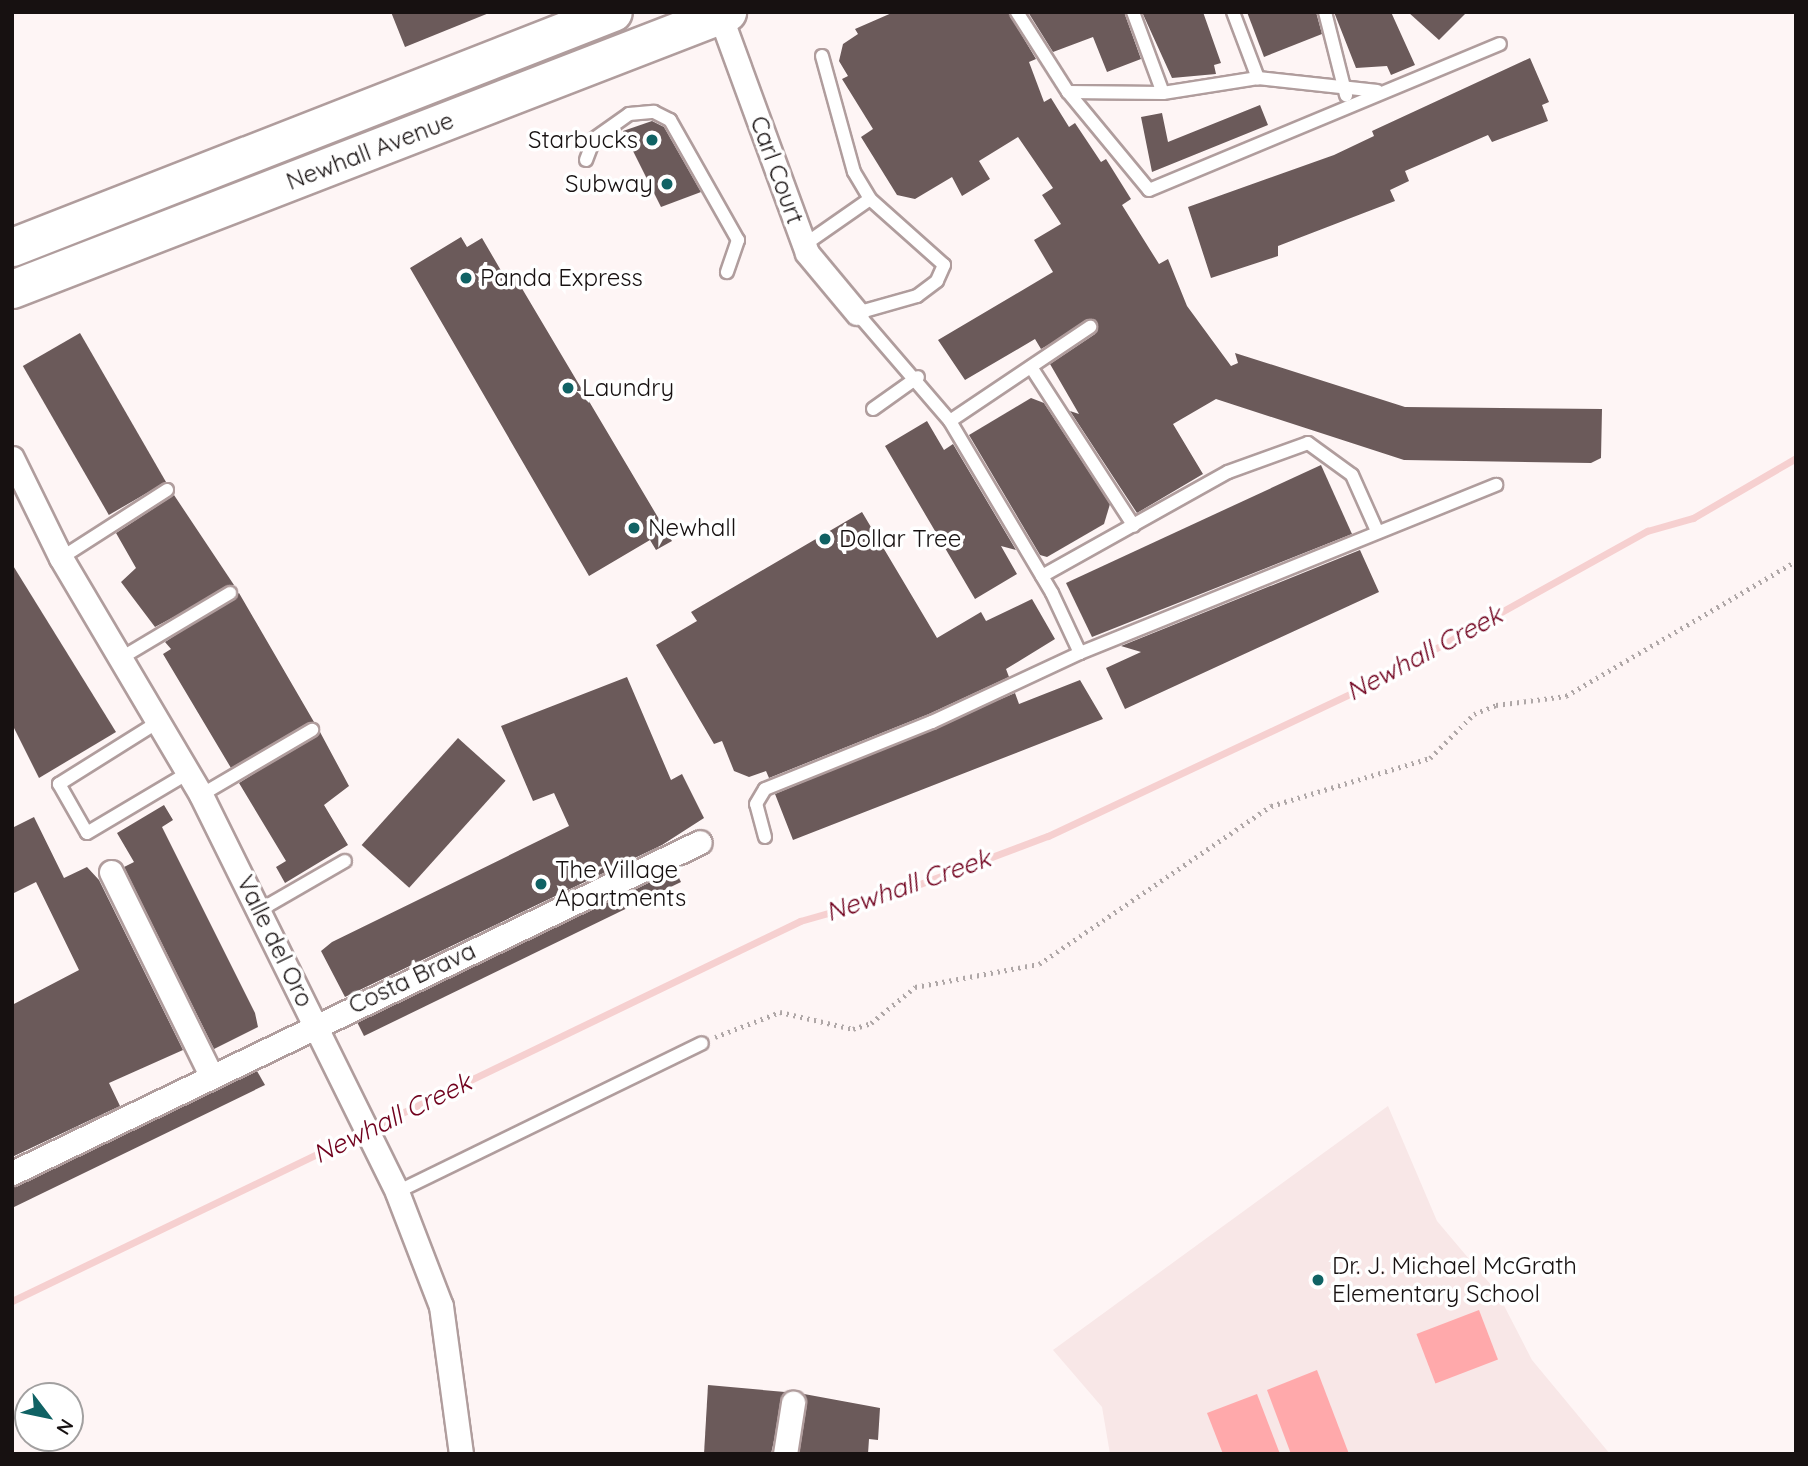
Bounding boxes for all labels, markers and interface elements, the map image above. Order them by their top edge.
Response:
street label: Newhall Avenue [282,106,458,196]
street label: Carl Court [744,112,810,228]
place label: Starbucks [528,126,638,154]
marker: Starbucks [644,132,660,148]
place label: Subway [565,170,653,198]
marker: Subway [659,176,675,192]
place label: Panda Express [480,264,643,292]
marker: Panda Express [458,270,474,286]
place label: Laundry [582,374,674,402]
marker: Laundry [560,380,576,396]
place label: Newhall [648,514,736,542]
marker: Newhall [626,520,642,536]
place label: Dollar Tree [839,525,961,553]
marker: Dollar Tree [817,531,833,547]
water label: Newhall Creek [1341,599,1507,707]
water label: Newhall Creek [821,842,995,928]
place label: The Village Apartments [555,856,686,912]
street label: Valle del Oro [231,870,319,1012]
marker: The Village Apartments [533,876,549,892]
street label: Costa Brava [344,936,480,1020]
water label: Newhall Creek [308,1066,476,1170]
place label: Dr. J. Michael McGrath Elementary School [1332,1252,1577,1308]
marker: Dr. J. Michael McGrath Elementary School [1310,1272,1326,1288]
north arrow [14,1382,84,1452]
text: N [51,1415,79,1439]

